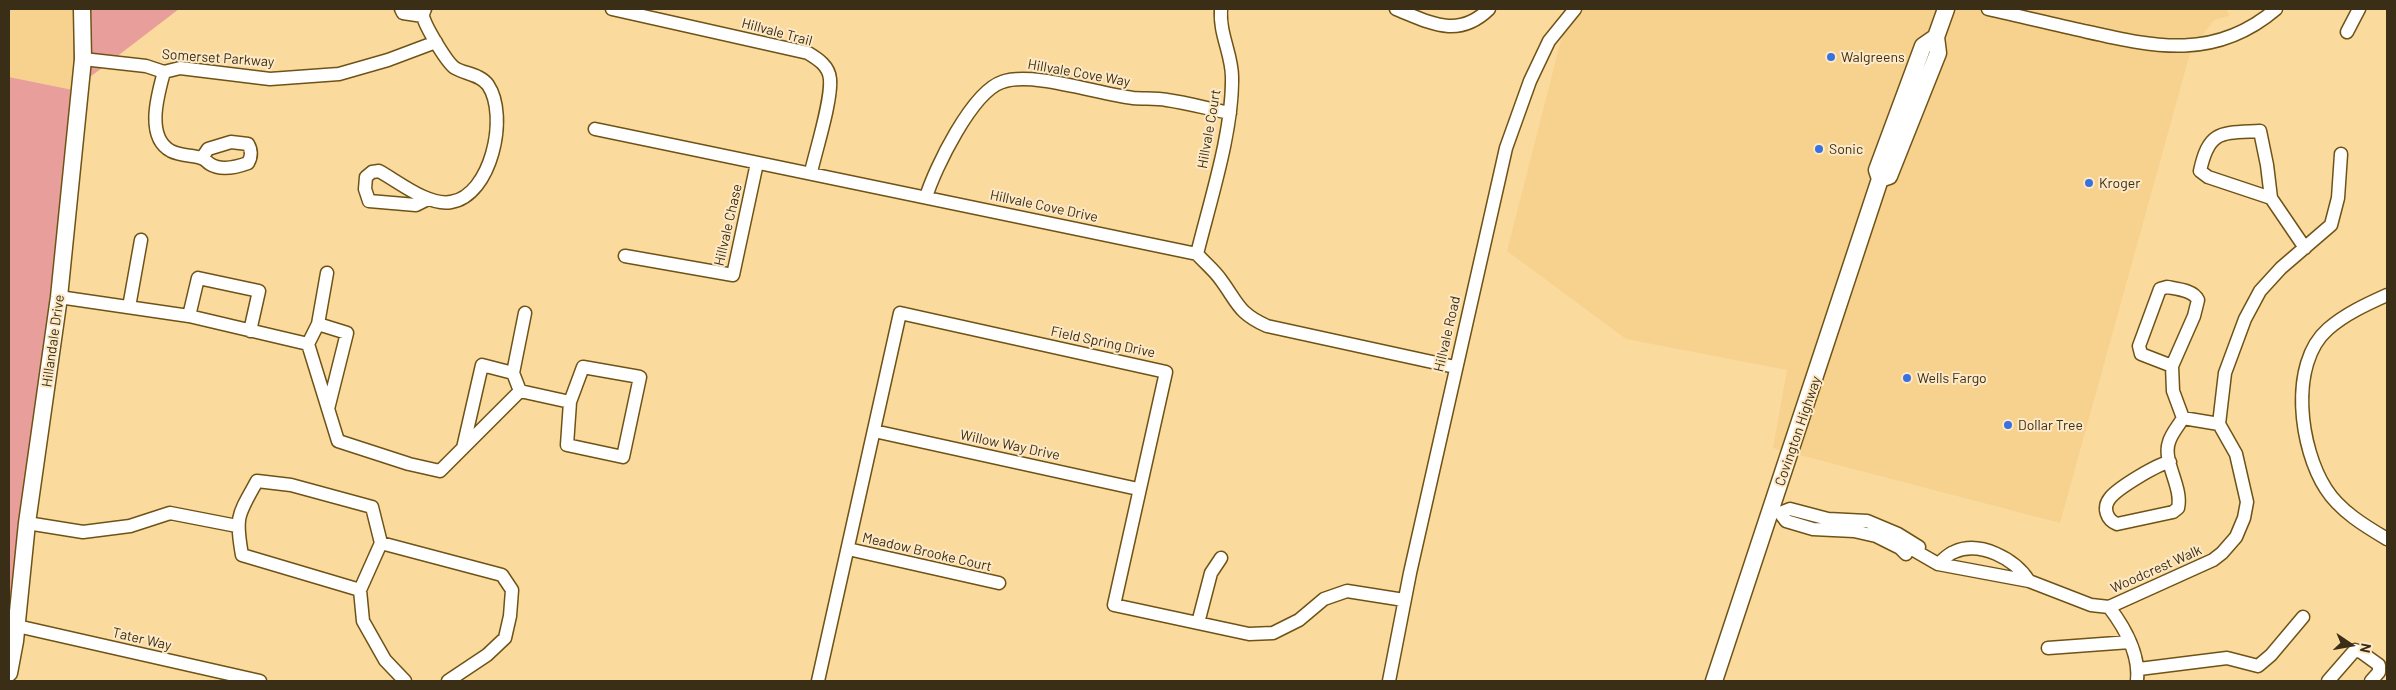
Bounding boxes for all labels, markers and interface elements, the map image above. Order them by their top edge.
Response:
street label: Hillvale Trail [740,14,814,50]
street label: Somerset Parkway [161,46,275,70]
place label: Walgreens [1841,49,1905,65]
marker: Walgreens [1825,51,1837,63]
street label: Hillvale Cove Way [1026,56,1132,90]
street label: Hillvale Court [1194,88,1224,170]
place label: Sonic [1829,141,1863,157]
marker: Sonic [1813,143,1825,155]
place label: Kroger [2099,175,2140,191]
marker: Kroger [2083,177,2095,189]
street label: Hillvale Chase [710,182,746,268]
street label: Hillvale Cove Drive [988,186,1100,226]
street label: Hillandale Drive [38,294,68,388]
street label: Hillvale Road [1430,294,1464,374]
street label: Field Spring Drive [1049,323,1157,361]
place label: Wells Fargo [1917,370,1987,386]
marker: Wells Fargo [1901,372,1913,384]
street label: Covington Highway [1771,374,1825,488]
place label: Dollar Tree [2018,417,2083,433]
marker: Dollar Tree [2002,419,2014,431]
street label: Willow Way Drive [959,426,1061,464]
street label: Meadow Brooke Court [861,529,993,575]
street label: Woodcrest Walk [2108,541,2204,597]
north arrow [2326,620,2376,670]
street label: Tater Way [111,624,173,654]
text: N [2357,642,2375,655]

